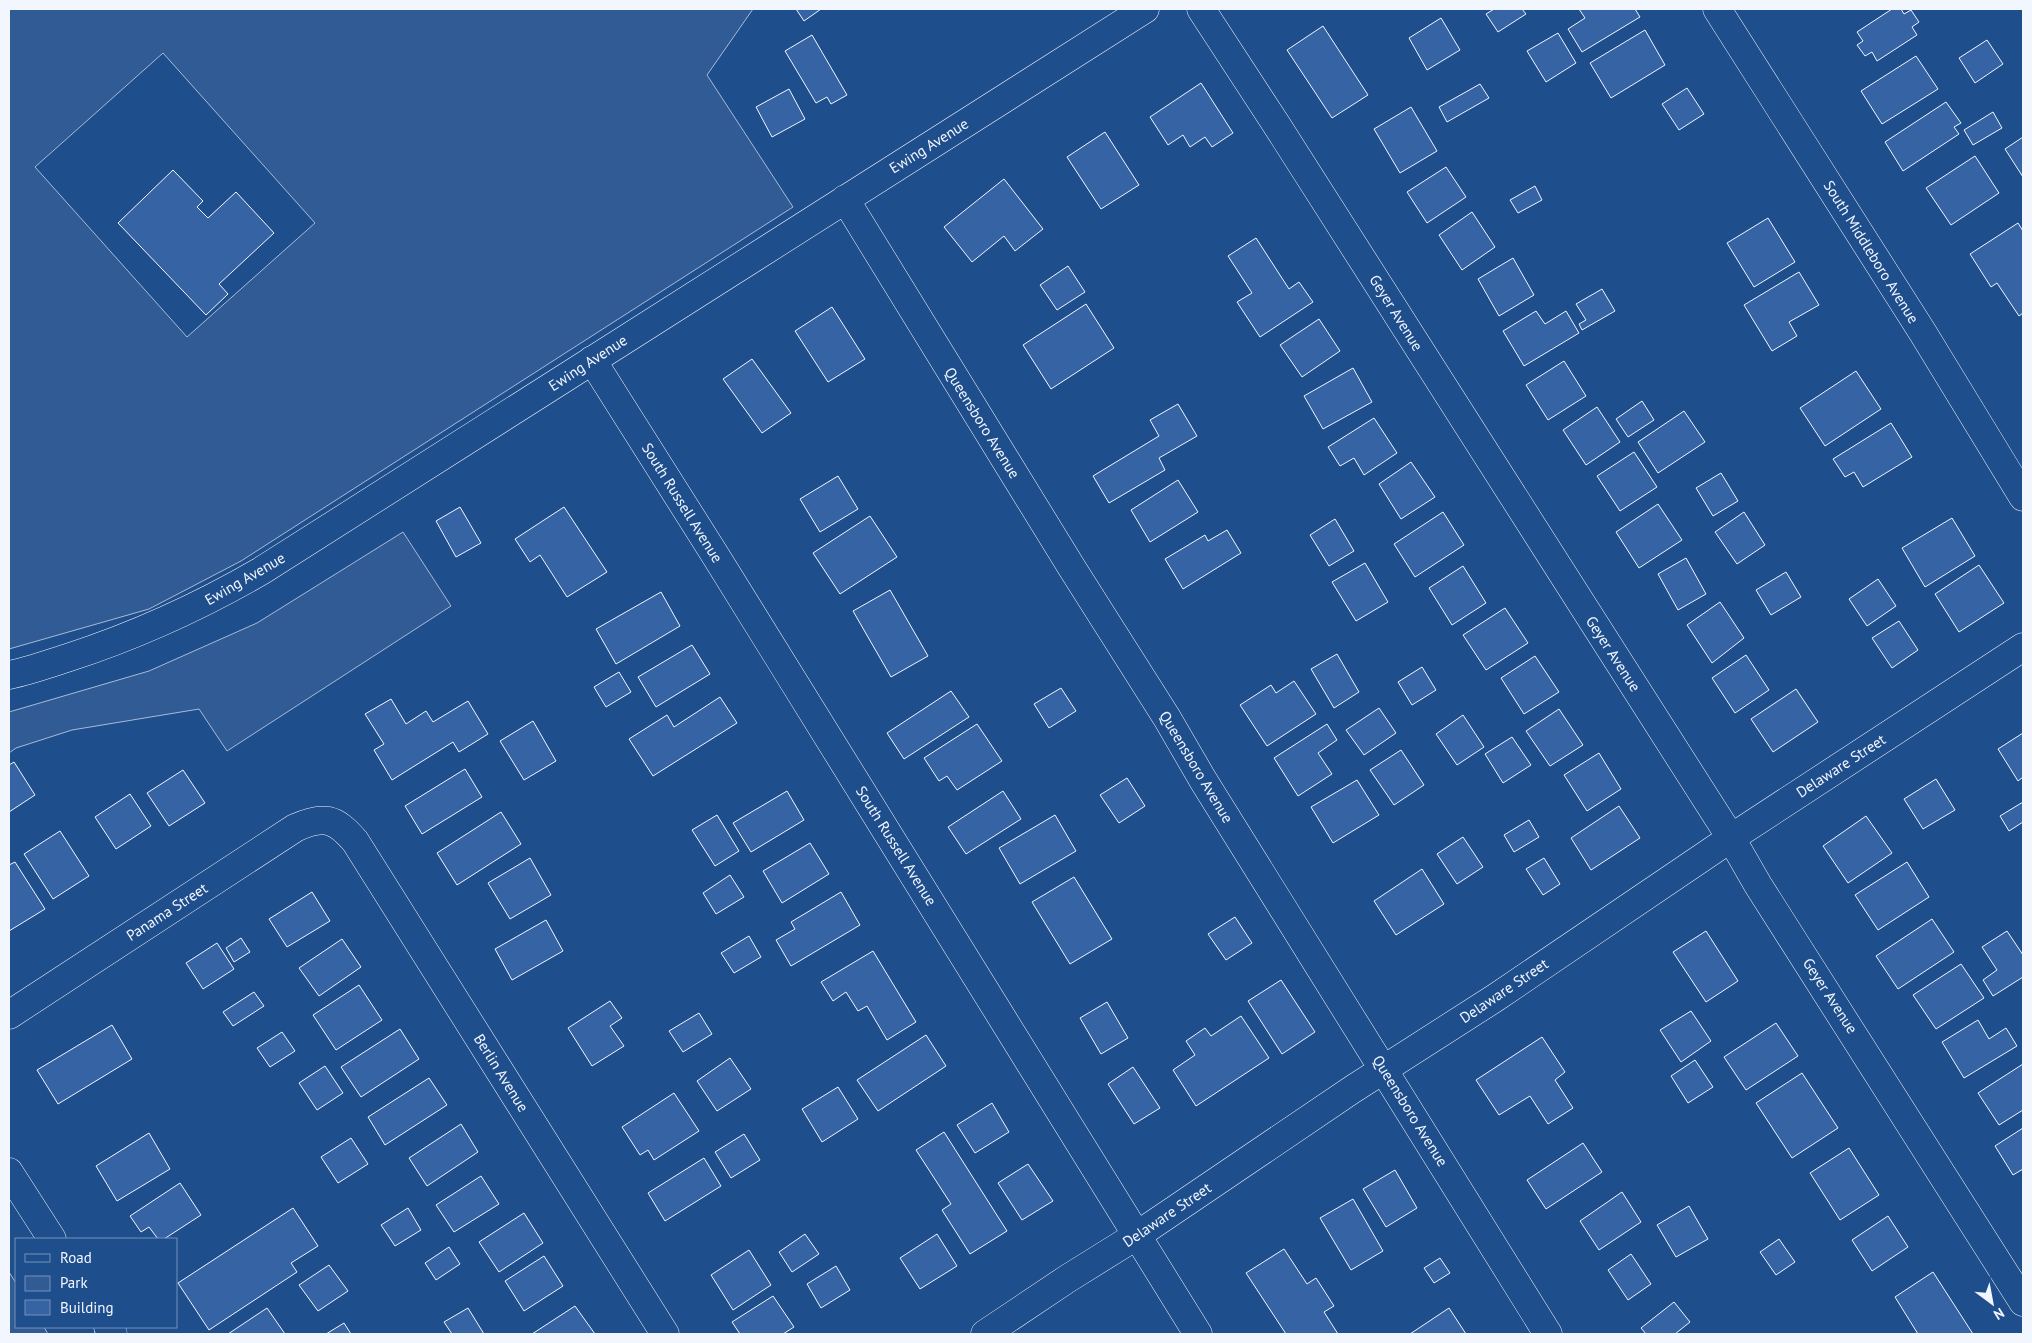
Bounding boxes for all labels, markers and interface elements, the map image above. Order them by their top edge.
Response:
street label: Ewing Avenue [886,114,972,177]
street label: South Middleboro Avenue [1820,177,1923,327]
street label: Geyer Avenue [1365,271,1427,354]
street label: Ewing Avenue [545,330,631,395]
street label: Queensboro Avenue [941,364,1024,482]
street label: South Russell Avenue [638,439,727,566]
street label: Ewing Avenue [201,548,288,609]
street label: Geyer Avenue [1582,612,1645,695]
street label: Queensboro Avenue [1155,707,1237,826]
street label: Delaware Street [1792,730,1889,802]
street label: South Russell Avenue [852,782,941,909]
street label: Panama Street [123,878,211,945]
street label: Delaware Street [1456,954,1552,1027]
street label: Geyer Avenue [1799,954,1862,1037]
street label: Berlin Avenue [470,1030,533,1115]
street label: Queensboro Avenue [1369,1052,1452,1170]
street label: Delaware Street [1119,1178,1215,1251]
legend [15,1238,178,1328]
text: Road [60,1248,92,1267]
text: Park [60,1273,88,1292]
north arrow [1967,1278,2017,1328]
text: Building [60,1298,114,1317]
text: N [1990,1304,2008,1324]

